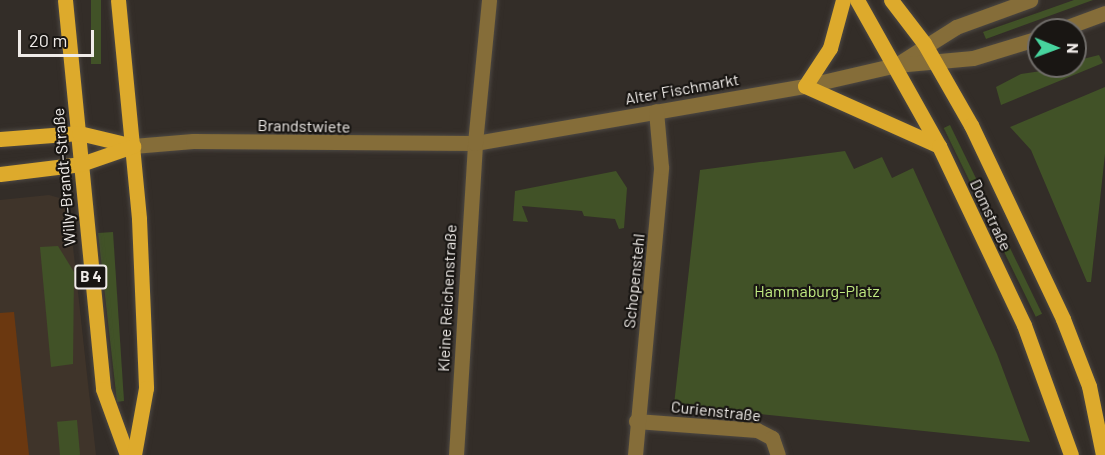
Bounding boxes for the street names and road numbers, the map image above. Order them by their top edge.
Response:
street label: Alter Fischmarkt [624,70,740,108]
street label: Willy-Brandt-Straße [48,107,80,247]
street label: Brandstwiete [257,116,351,136]
street label: Domstraße [966,176,1016,254]
street label: Kleine Reichenstraße [434,224,460,372]
street label: Schopenstehl [619,233,649,329]
road number: B 4 [73,265,109,289]
street label: Curienstraße [670,397,762,425]

